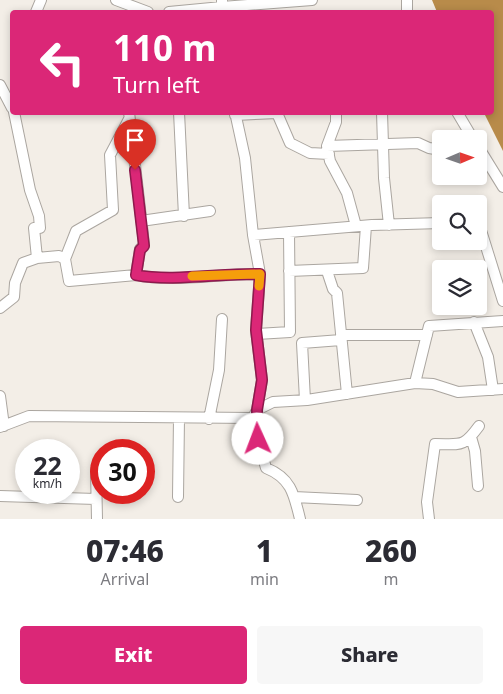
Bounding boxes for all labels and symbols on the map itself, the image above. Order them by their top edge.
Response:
pin [114,119,156,170]
north arrow [432,130,488,185]
position arrow [231,412,283,464]
speed limit sign: 30 [90,439,155,504]

